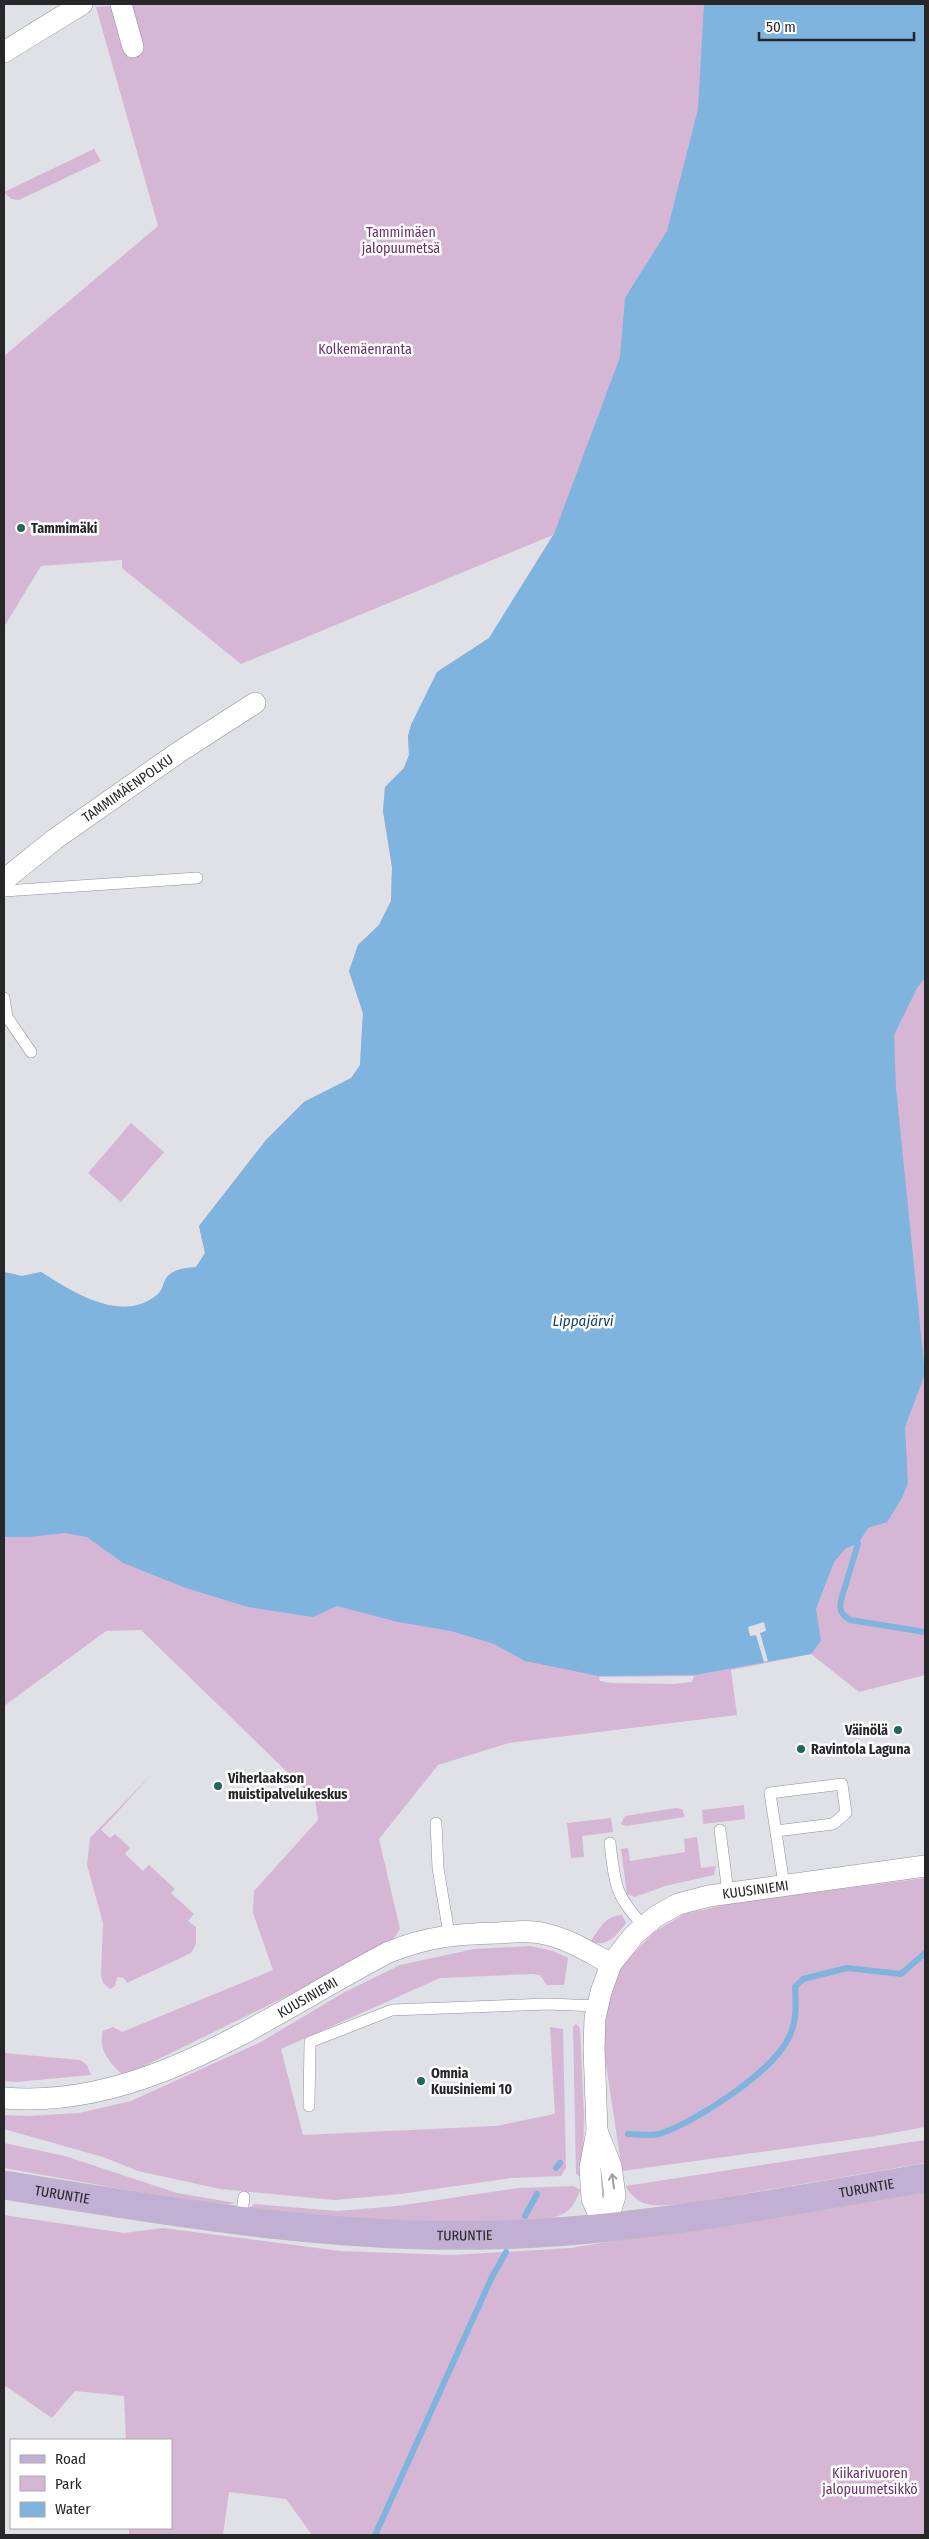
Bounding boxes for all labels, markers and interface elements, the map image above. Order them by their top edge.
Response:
scale bar [759,10,914,42]
text: 50 m [766,18,796,36]
park label: Tammimäen jalopuumetsä [361,224,440,257]
park label: Kolkemäenranta [318,341,412,358]
place label: Tammimäki [31,520,98,537]
marker: Tammimäki [15,522,27,534]
street label: TAMMIMÄENPOLKU [79,750,176,826]
water label: Lippajärvi [552,1312,614,1330]
place label: Väinölä [844,1722,888,1739]
marker: Väinölä [892,1724,904,1736]
place label: Ravintola Laguna [811,1741,910,1758]
marker: Ravintola Laguna [795,1743,807,1755]
place label: Viherlaakson muistipalvelukeskus [227,1770,347,1803]
marker: Viherlaakson muistipalvelukeskus [212,1780,224,1792]
street label: KUUSINIEMI [721,1877,790,1903]
street label: KUUSINIEMI [274,1973,341,2021]
place label: Omnia Kuusiniemi 10 [431,2065,512,2098]
marker: Omnia Kuusiniemi 10 [415,2075,427,2087]
one-way arrow [608,2173,618,2189]
street label: TURUNTIE [838,2175,896,2201]
street label: TURUNTIE [33,2182,91,2207]
street label: TURUNTIE [437,2226,493,2244]
legend [10,2439,172,2529]
text: Road [55,2450,86,2468]
park label: Kiikarivuoren jalopuumetsikkö [821,2465,918,2498]
text: Park [55,2475,82,2493]
text: Water [55,2500,91,2518]

